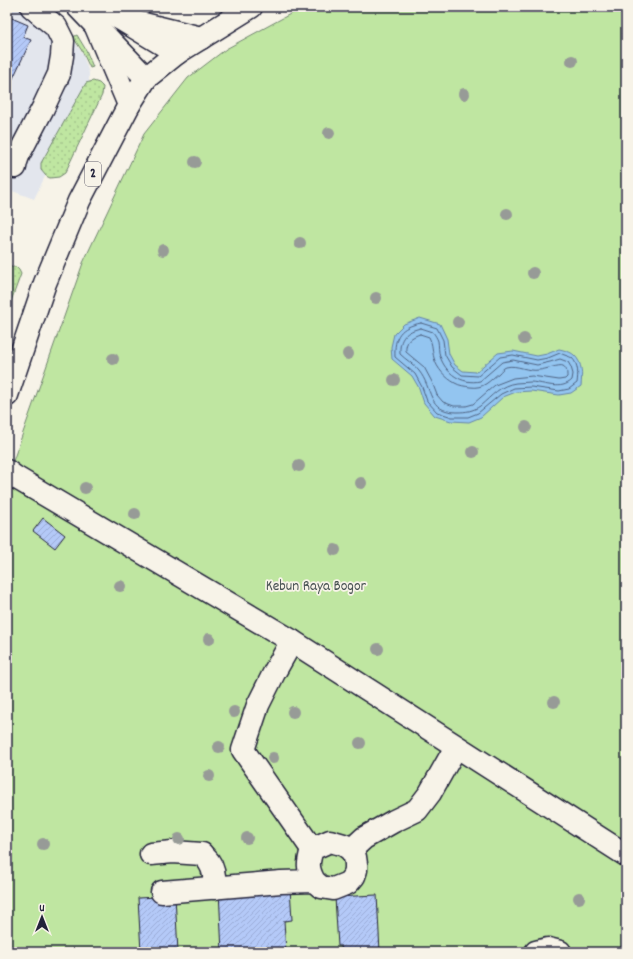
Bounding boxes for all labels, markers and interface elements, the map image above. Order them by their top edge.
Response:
road number: 2 [85,162,101,186]
park label: Kebun Raya Bogor [266,576,367,598]
north arrow [22,897,62,937]
text: U [39,901,45,917]

